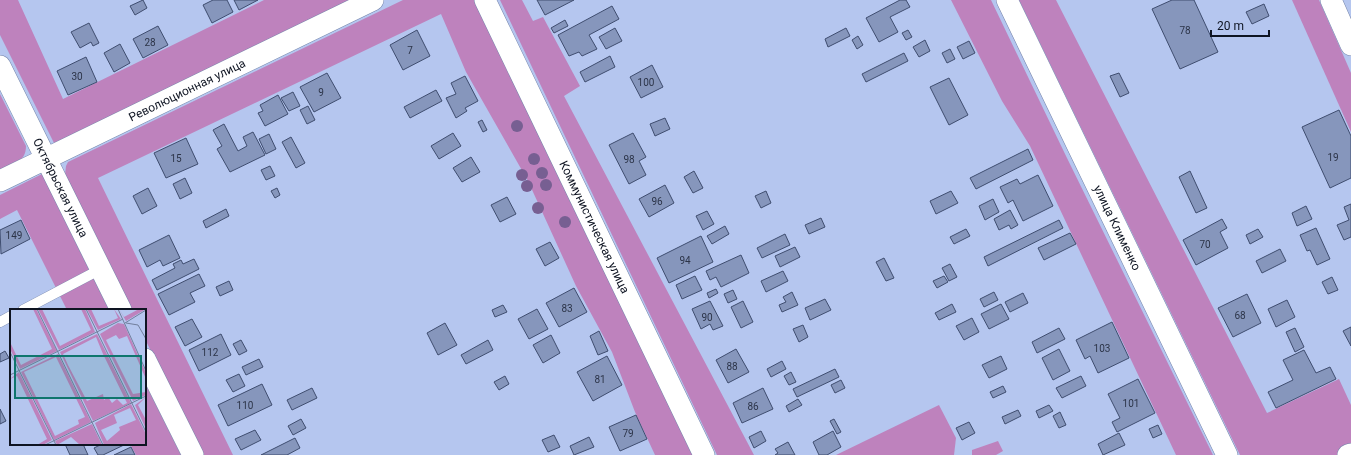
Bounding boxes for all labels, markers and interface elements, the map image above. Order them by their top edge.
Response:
scale bar [1211,12,1269,38]
text: 20 m [1217,19,1244,33]
house number: 78 [1179,25,1191,36]
house number: 28 [144,37,156,48]
house number: 7 [407,45,413,56]
street label: Революционная улица [126,56,248,124]
house number: 30 [71,71,83,82]
house number: 100 [638,77,655,88]
house number: 9 [318,87,324,98]
street label: Октябрьская улица [30,136,91,240]
house number: 19 [1327,152,1339,163]
house number: 15 [170,153,182,164]
house number: 98 [623,154,635,165]
street label: Коммунистическая улица [556,158,632,296]
street label: улица Клименко [1091,183,1144,273]
house number: 96 [651,196,663,207]
house number: 149 [6,230,22,241]
house number: 70 [1199,239,1211,250]
house number: 94 [679,255,691,266]
house number: 83 [561,303,573,314]
inset map [10,309,146,445]
house number: 68 [1234,310,1246,321]
house number: 90 [701,312,713,323]
house number: 103 [1094,343,1110,354]
house number: 112 [202,347,219,358]
house number: 88 [726,361,738,372]
house number: 81 [594,374,606,385]
house number: 101 [1123,398,1139,409]
house number: 110 [237,400,254,411]
house number: 86 [747,401,759,412]
house number: 79 [622,428,634,439]

